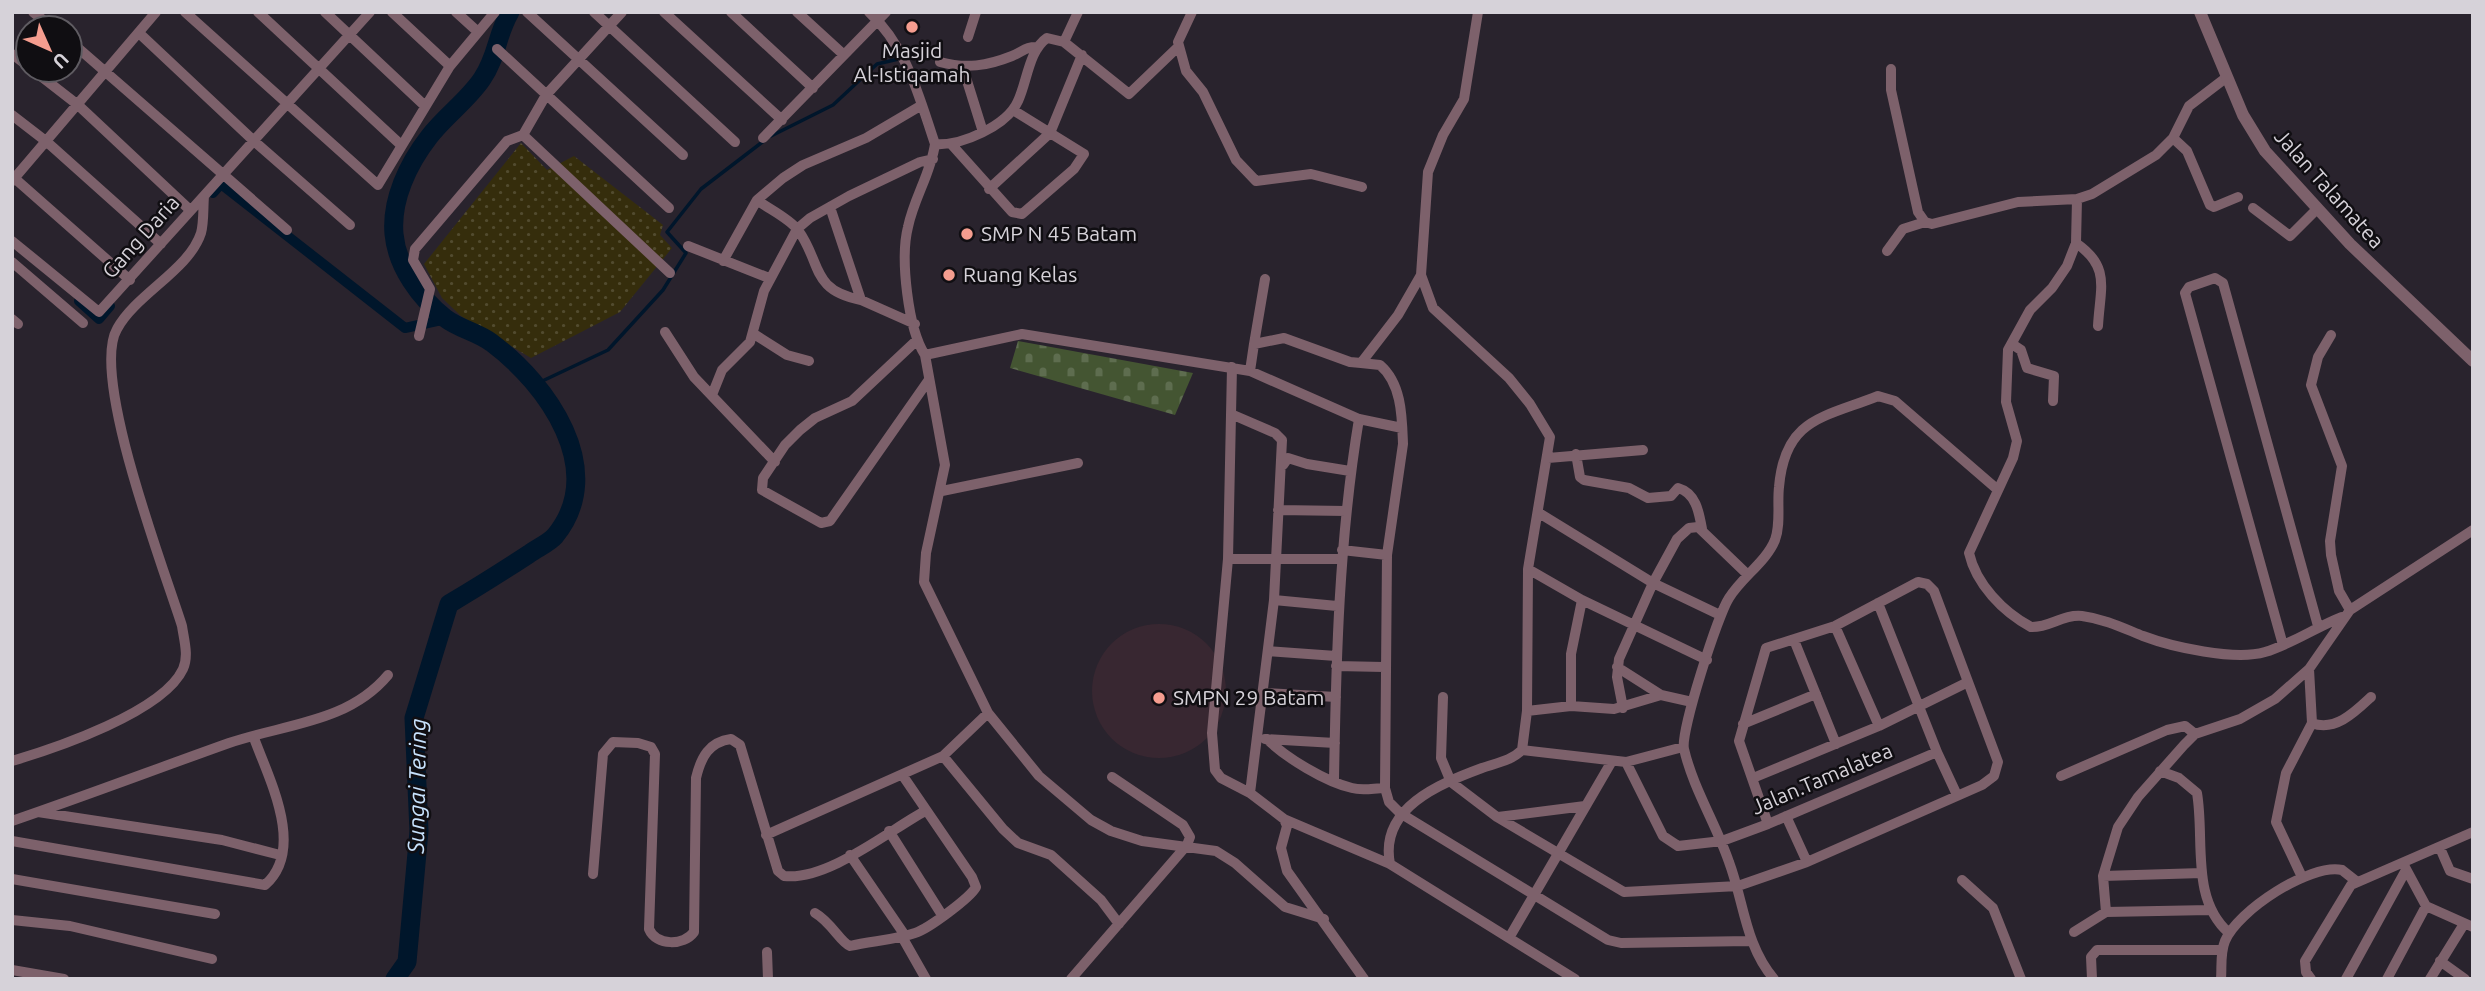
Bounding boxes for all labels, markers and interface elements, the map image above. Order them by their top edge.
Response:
north arrow [14,14,84,84]
marker: Masjid Al-Istiqamah [904,19,920,35]
place label: Masjid Al-Istiqamah [853,38,971,86]
text: U [49,49,74,74]
street label: Jalan Talamatea [2270,124,2389,253]
street label: Gang Daria [97,190,184,283]
place label: SMP N 45 Batam [981,221,1137,245]
marker: SMP N 45 Batam [959,226,975,242]
place label: Ruang Kelas [963,262,1077,286]
marker: Ruang Kelas [941,267,957,283]
place label: SMPN 29 Batam [1173,685,1324,709]
marker: SMPN 29 Batam [1151,690,1167,706]
water label: Sungai Tering [403,718,430,855]
street label: Jalan.Tamalatea [1747,738,1896,819]

